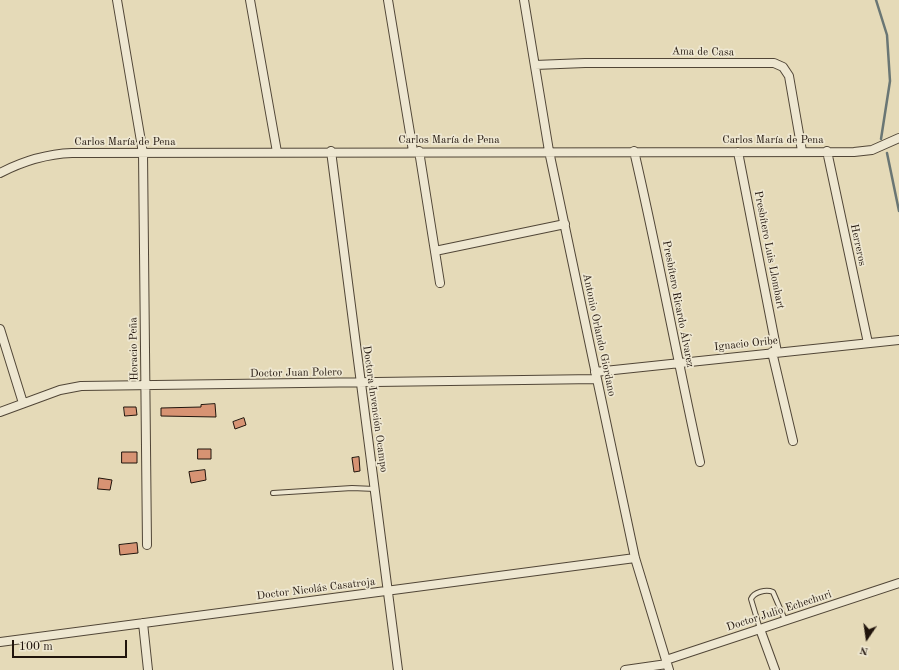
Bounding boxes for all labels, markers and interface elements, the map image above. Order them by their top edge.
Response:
street label: Ama de Casa [672,45,734,59]
street label: Carlos María de Pena [398,133,500,147]
street label: Carlos María de Pena [722,133,824,147]
street label: Carlos María de Pena [74,135,176,149]
street label: Presbítero Luis Llombart [751,190,787,310]
street label: Herreros [847,223,869,267]
street label: Presbítero Ricardo Álvarez [659,239,697,369]
street label: Antonio Orlando Giordano [580,272,618,398]
street label: Horacio Peña [127,317,141,381]
street label: Ignacio Oribe [714,334,778,354]
street label: Doctora Invención Ocampo [360,345,390,473]
street label: Doctor Juan Polero [250,366,342,380]
street label: Doctor Nicolás Casatroja [256,575,376,603]
street label: Doctor Julio Echechuri [725,588,833,634]
north arrow [847,618,887,658]
scale bar [14,632,129,658]
text: 100 m [19,641,53,653]
text: N [859,644,870,656]

